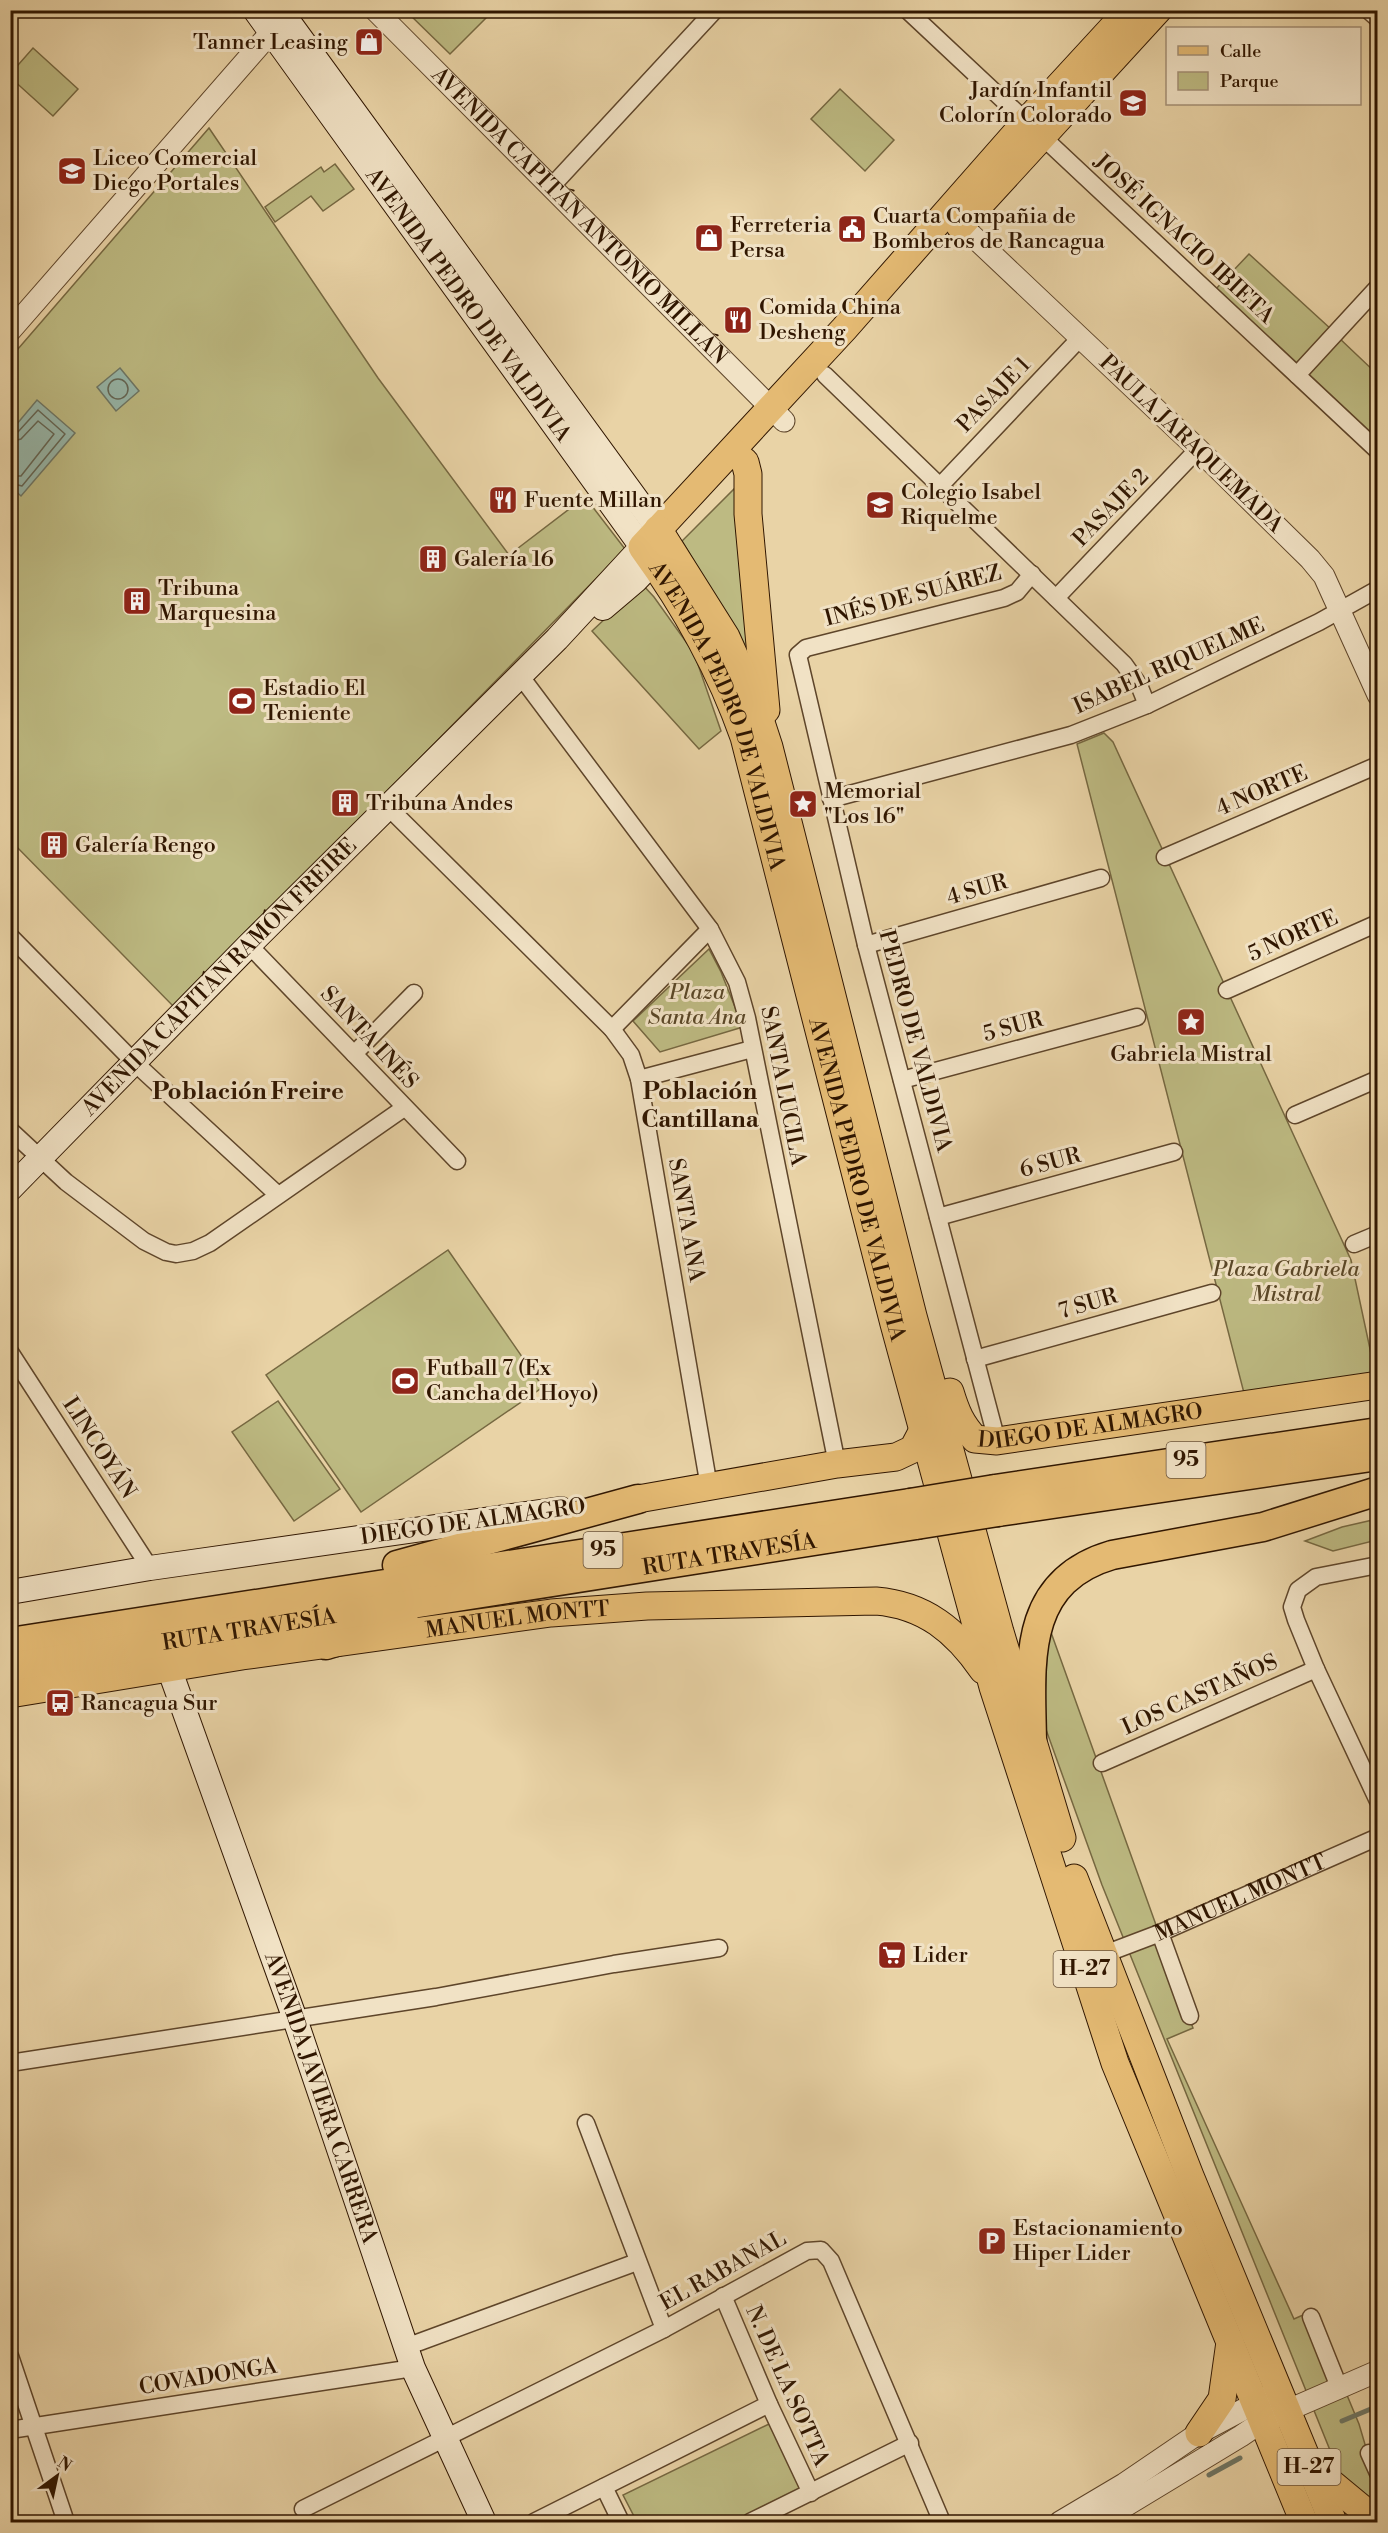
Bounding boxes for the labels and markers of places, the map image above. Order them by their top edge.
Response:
shop icon: Tanner Leasing [353,26,385,58]
place label: Tanner Leasing [193,29,349,56]
place label: Jardín Infantil Colorín Colorado [939,77,1112,129]
school or university icon: Jardín Infantil Colorín Colorado [1117,87,1149,119]
place label: Liceo Comercial Diego Portales [93,145,258,197]
school or university icon: Liceo Comercial Diego Portales [56,155,88,187]
place label: Cuarta Compañia de Bomberos de Rancagua [872,203,1106,255]
place label: Ferreteria Persa [730,212,832,264]
public building icon: Cuarta Compañia de Bomberos de Rancagua [836,213,868,245]
shop icon: Ferreteria Persa [693,222,725,254]
place label: Comida China Desheng [759,294,902,346]
restaurant icon: Comida China Desheng [722,304,754,336]
place label: Colegio Isabel Riquelme [901,479,1041,531]
restaurant icon: Fuente Millan [487,484,519,516]
place label: Fuente Millan [524,487,662,514]
school or university icon: Colegio Isabel Riquelme [864,489,896,521]
building icon: Galería 16 [417,543,449,575]
place label: Galería 16 [454,546,554,573]
place label: Tribuna Marquesina [158,575,277,627]
building icon: Tribuna Marquesina [121,585,153,617]
place label: Estadio El Teniente [263,675,366,727]
sports icon: Estadio El Teniente [226,685,258,717]
place label: Memorial "Los 16" [824,778,922,830]
building icon: Tribuna Andes [329,787,361,819]
place icon: Memorial "Los 16" [787,788,819,820]
place label: Tribuna Andes [366,790,513,817]
building icon: Galería Rengo [38,829,70,861]
place label: Galería Rengo [75,832,216,859]
place icon: Gabriela Mistral [1175,1006,1207,1038]
place label: Gabriela Mistral [1110,1041,1272,1068]
place label: Futball 7 (Ex Cancha del Hoyo) [426,1355,599,1407]
sports icon: Futball 7 (Ex Cancha del Hoyo) [389,1365,421,1397]
bus stop icon: Rancagua Sur [44,1687,76,1719]
place label: Rancagua Sur [81,1690,218,1717]
supermarket icon: Lider [876,1939,908,1971]
place label: Lider [913,1942,968,1969]
place label: Estacionamiento Hiper Lider [1013,2215,1183,2267]
parking icon: Estacionamiento Hiper Lider [976,2225,1008,2257]

